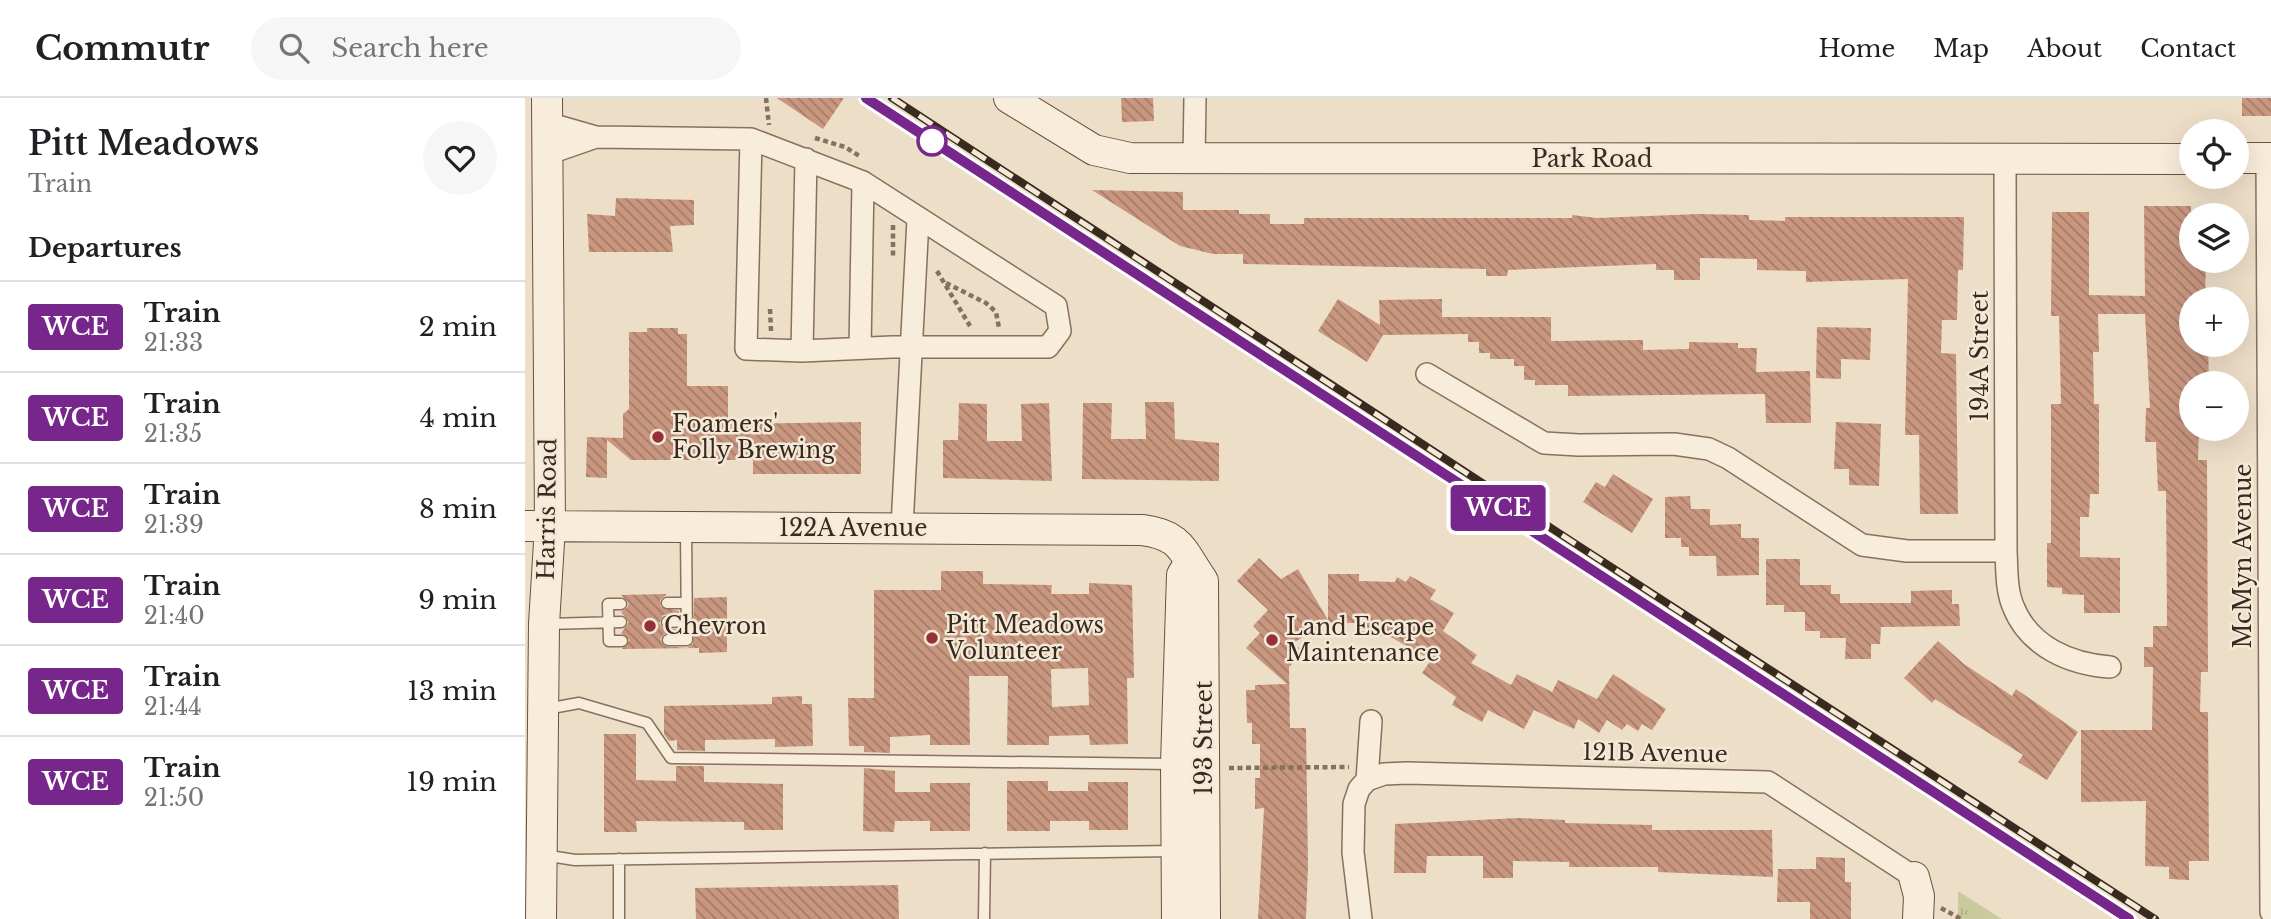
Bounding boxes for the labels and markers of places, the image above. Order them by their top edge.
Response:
unlabelled marker [917,126,947,156]
place label: Foamers' Folly Brewing [672,410,835,464]
marker: Foamers' Folly Brewing [650,429,666,445]
place label: Pitt Meadows Volunteer [945,611,1104,665]
place label: Chevron [664,612,767,640]
place label: Land Escape Maintenance [1286,613,1439,667]
marker: Chevron [642,618,658,634]
marker: Pitt Meadows Volunteer [924,630,940,646]
marker: Land Escape Maintenance [1264,632,1280,648]

